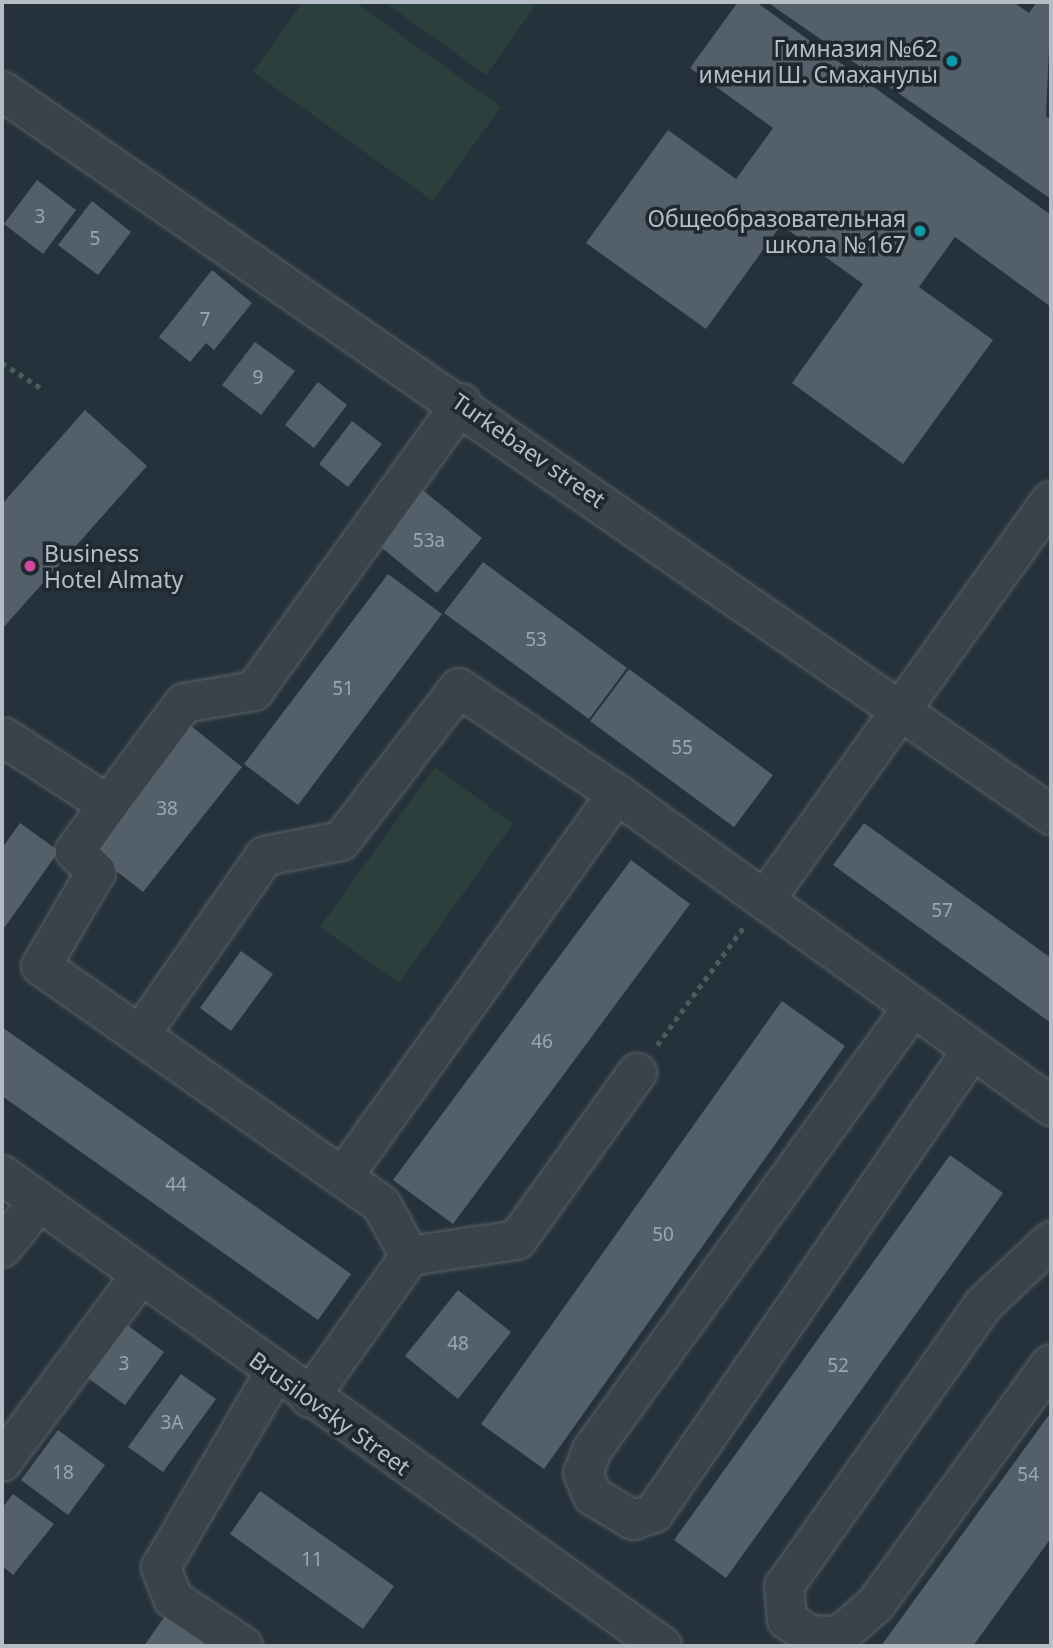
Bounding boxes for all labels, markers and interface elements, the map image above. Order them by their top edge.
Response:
place label: Гимназия №62 имени Ш. Смаханулы [699,34,938,88]
marker: Гимназия №62 имени Ш. Смаханулы [944,53,960,69]
place label: Общеобразовательная школа №167 [648,204,906,258]
house number: 3 [35,206,45,228]
marker: Общеобразовательная школа №167 [912,223,928,239]
house number: 5 [90,228,100,250]
house number: 7 [200,309,210,331]
house number: 9 [253,367,263,389]
street label: Turkebaev street [447,387,611,513]
house number: 53а [413,530,445,552]
place label: Business Hotel Almaty [44,539,183,593]
marker: Business Hotel Almaty [22,558,38,574]
house number: 53 [525,629,547,651]
house number: 51 [332,678,354,700]
house number: 55 [671,737,693,759]
house number: 38 [156,798,178,820]
house number: 57 [931,900,953,922]
house number: 46 [531,1031,553,1053]
house number: 44 [165,1174,187,1196]
house number: 50 [652,1224,674,1246]
house number: 48 [447,1333,469,1355]
street label: Brusilovsky Street [244,1345,416,1481]
house number: 3 [119,1353,129,1375]
house number: 52 [827,1355,849,1377]
house number: 3А [161,1412,183,1434]
house number: 18 [52,1462,74,1484]
house number: 54 [1017,1464,1039,1486]
house number: 11 [301,1549,323,1571]

